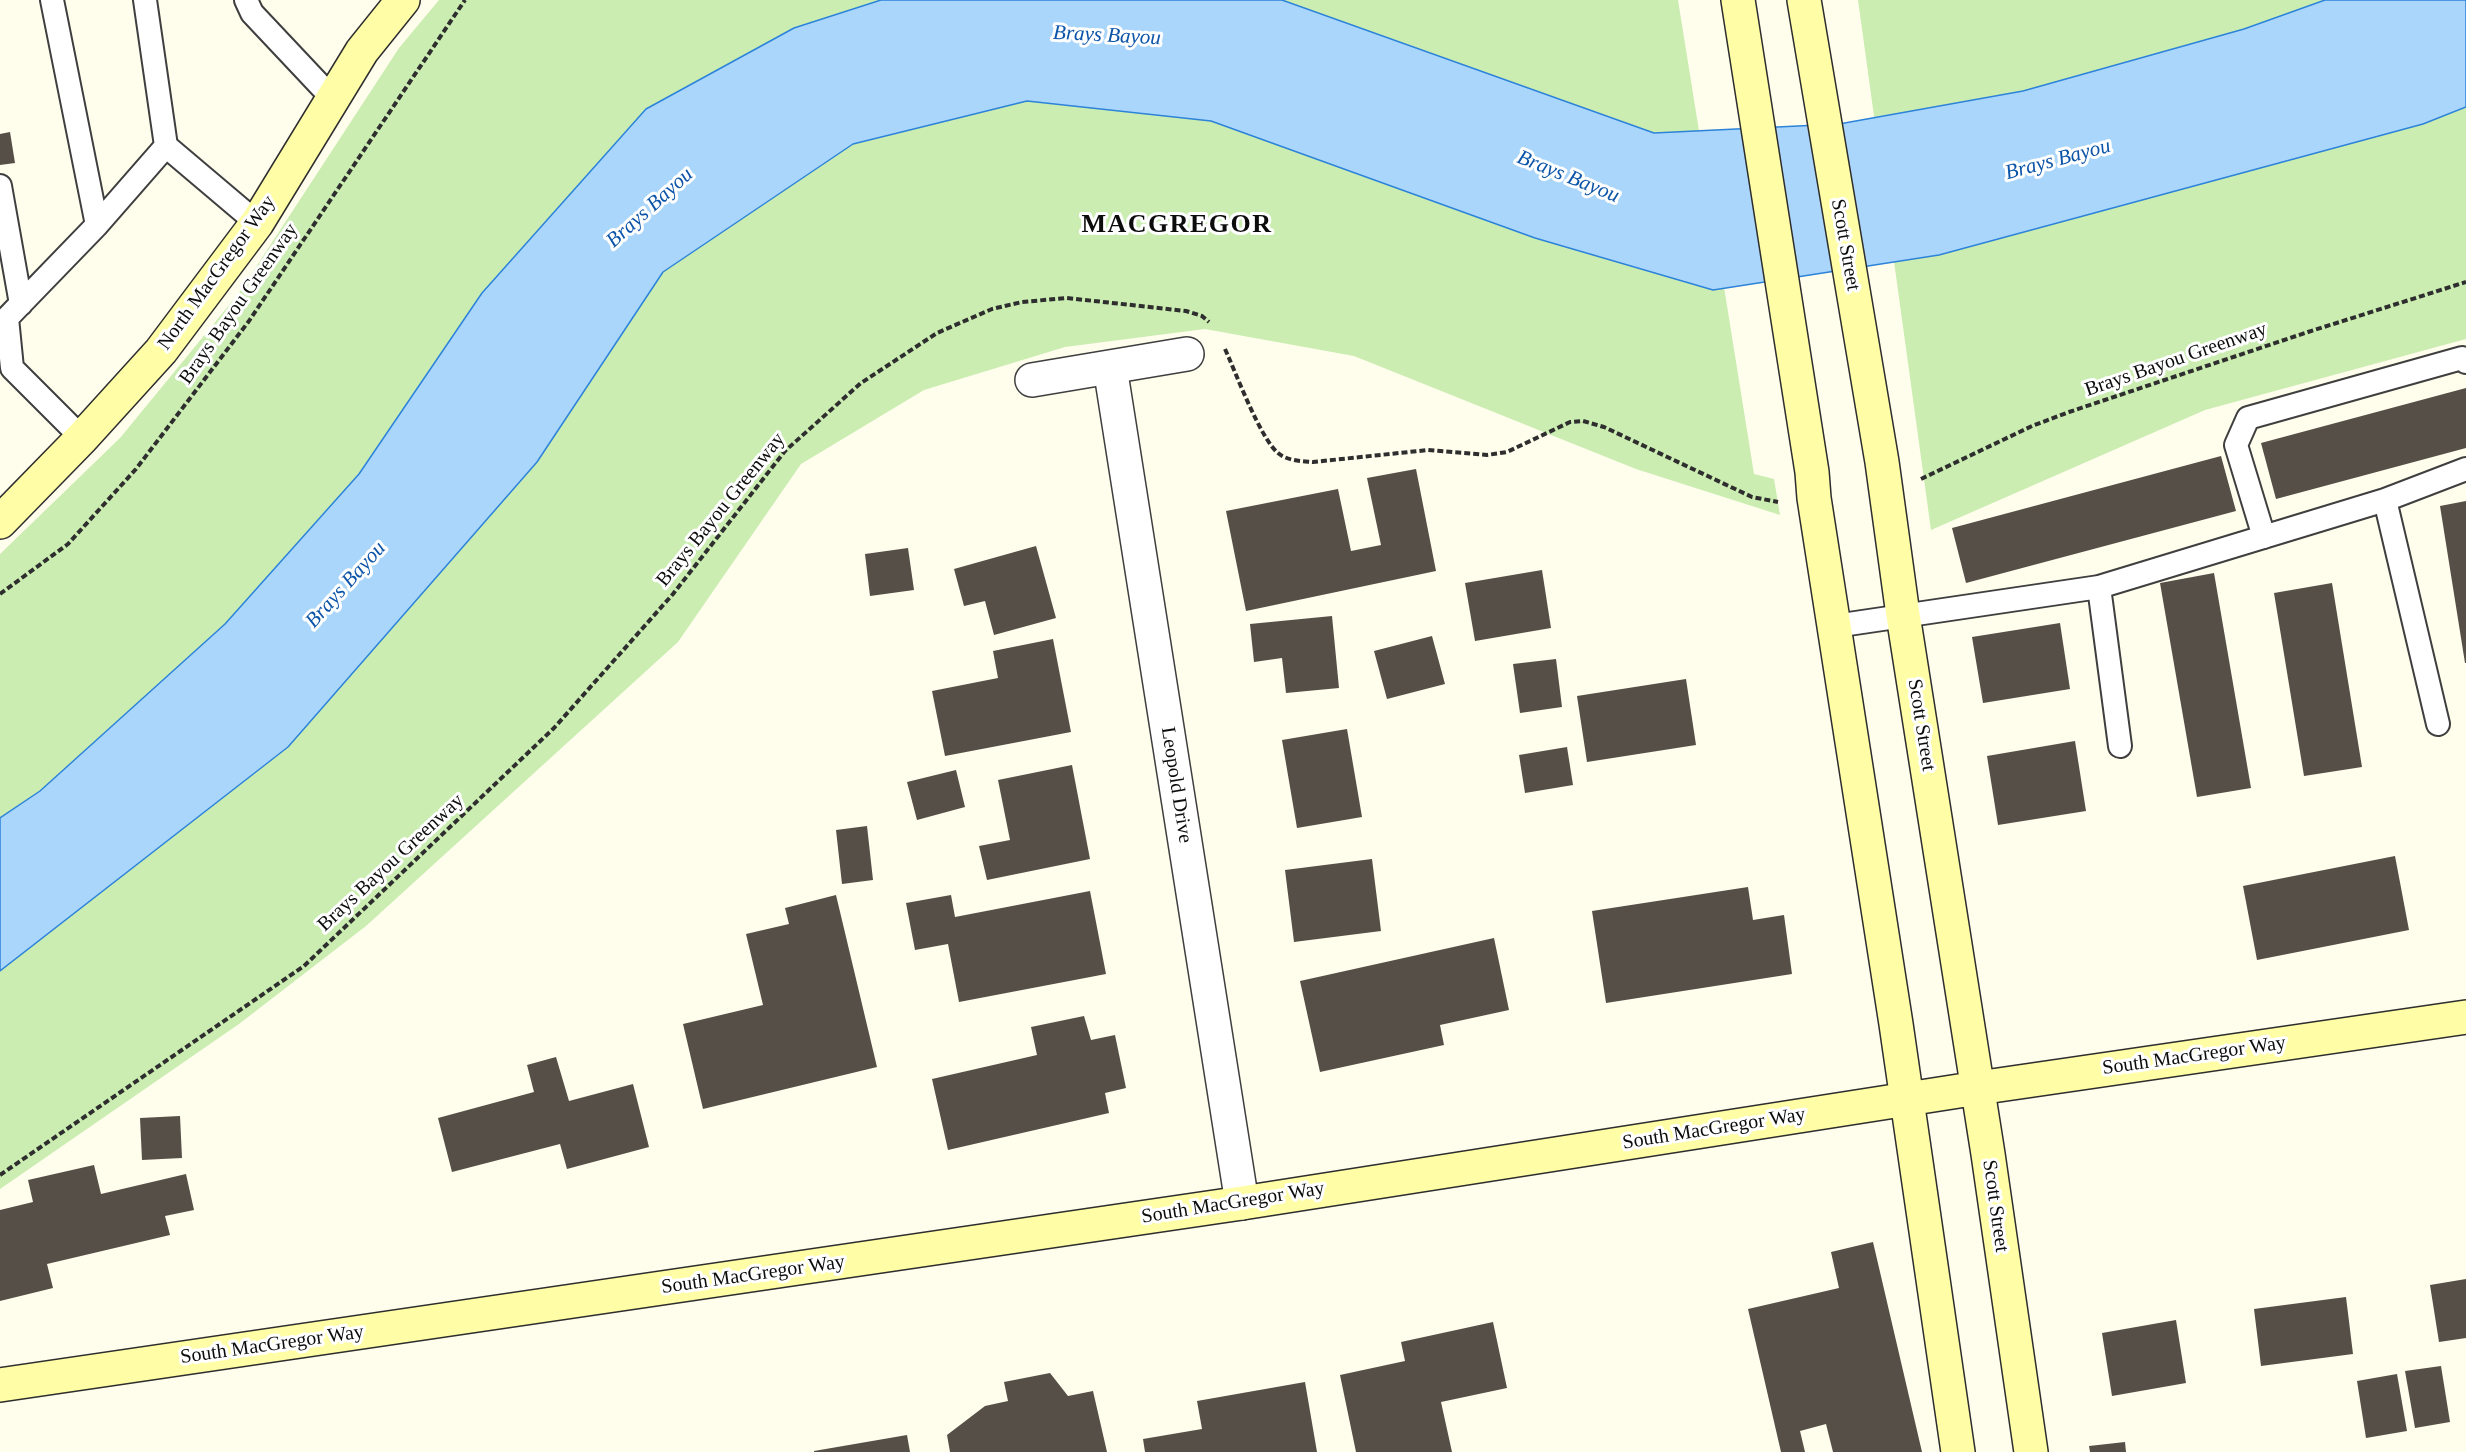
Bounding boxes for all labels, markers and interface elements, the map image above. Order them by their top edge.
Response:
water label: Brays Bayou [1052,21,1162,51]
water label: Brays Bayou [2003,134,2113,186]
water label: Brays Bayou [1513,145,1623,209]
water label: Brays Bayou [601,163,699,253]
street label: North MacGregor Way [153,191,281,355]
street label: Scott Street [1825,197,1865,293]
district label: MACGREGOR [1081,209,1273,241]
street label: Brays Bayou Greenway [174,219,304,389]
street label: Brays Bayou Greenway [2082,318,2270,402]
street label: Brays Bayou Greenway [652,428,790,592]
water label: Brays Bayou [301,536,391,634]
street label: Scott Street [1902,677,1940,773]
street label: Leopold Drive [1155,725,1197,845]
street label: Brays Bayou Greenway [313,789,469,937]
street label: South MacGregor Way [2101,1031,2287,1081]
street label: South MacGregor Way [1621,1103,1807,1155]
street label: Scott Street [1977,1158,2013,1254]
street label: South MacGregor Way [1140,1177,1326,1229]
street label: South MacGregor Way [660,1250,846,1300]
street label: South MacGregor Way [179,1320,365,1370]

